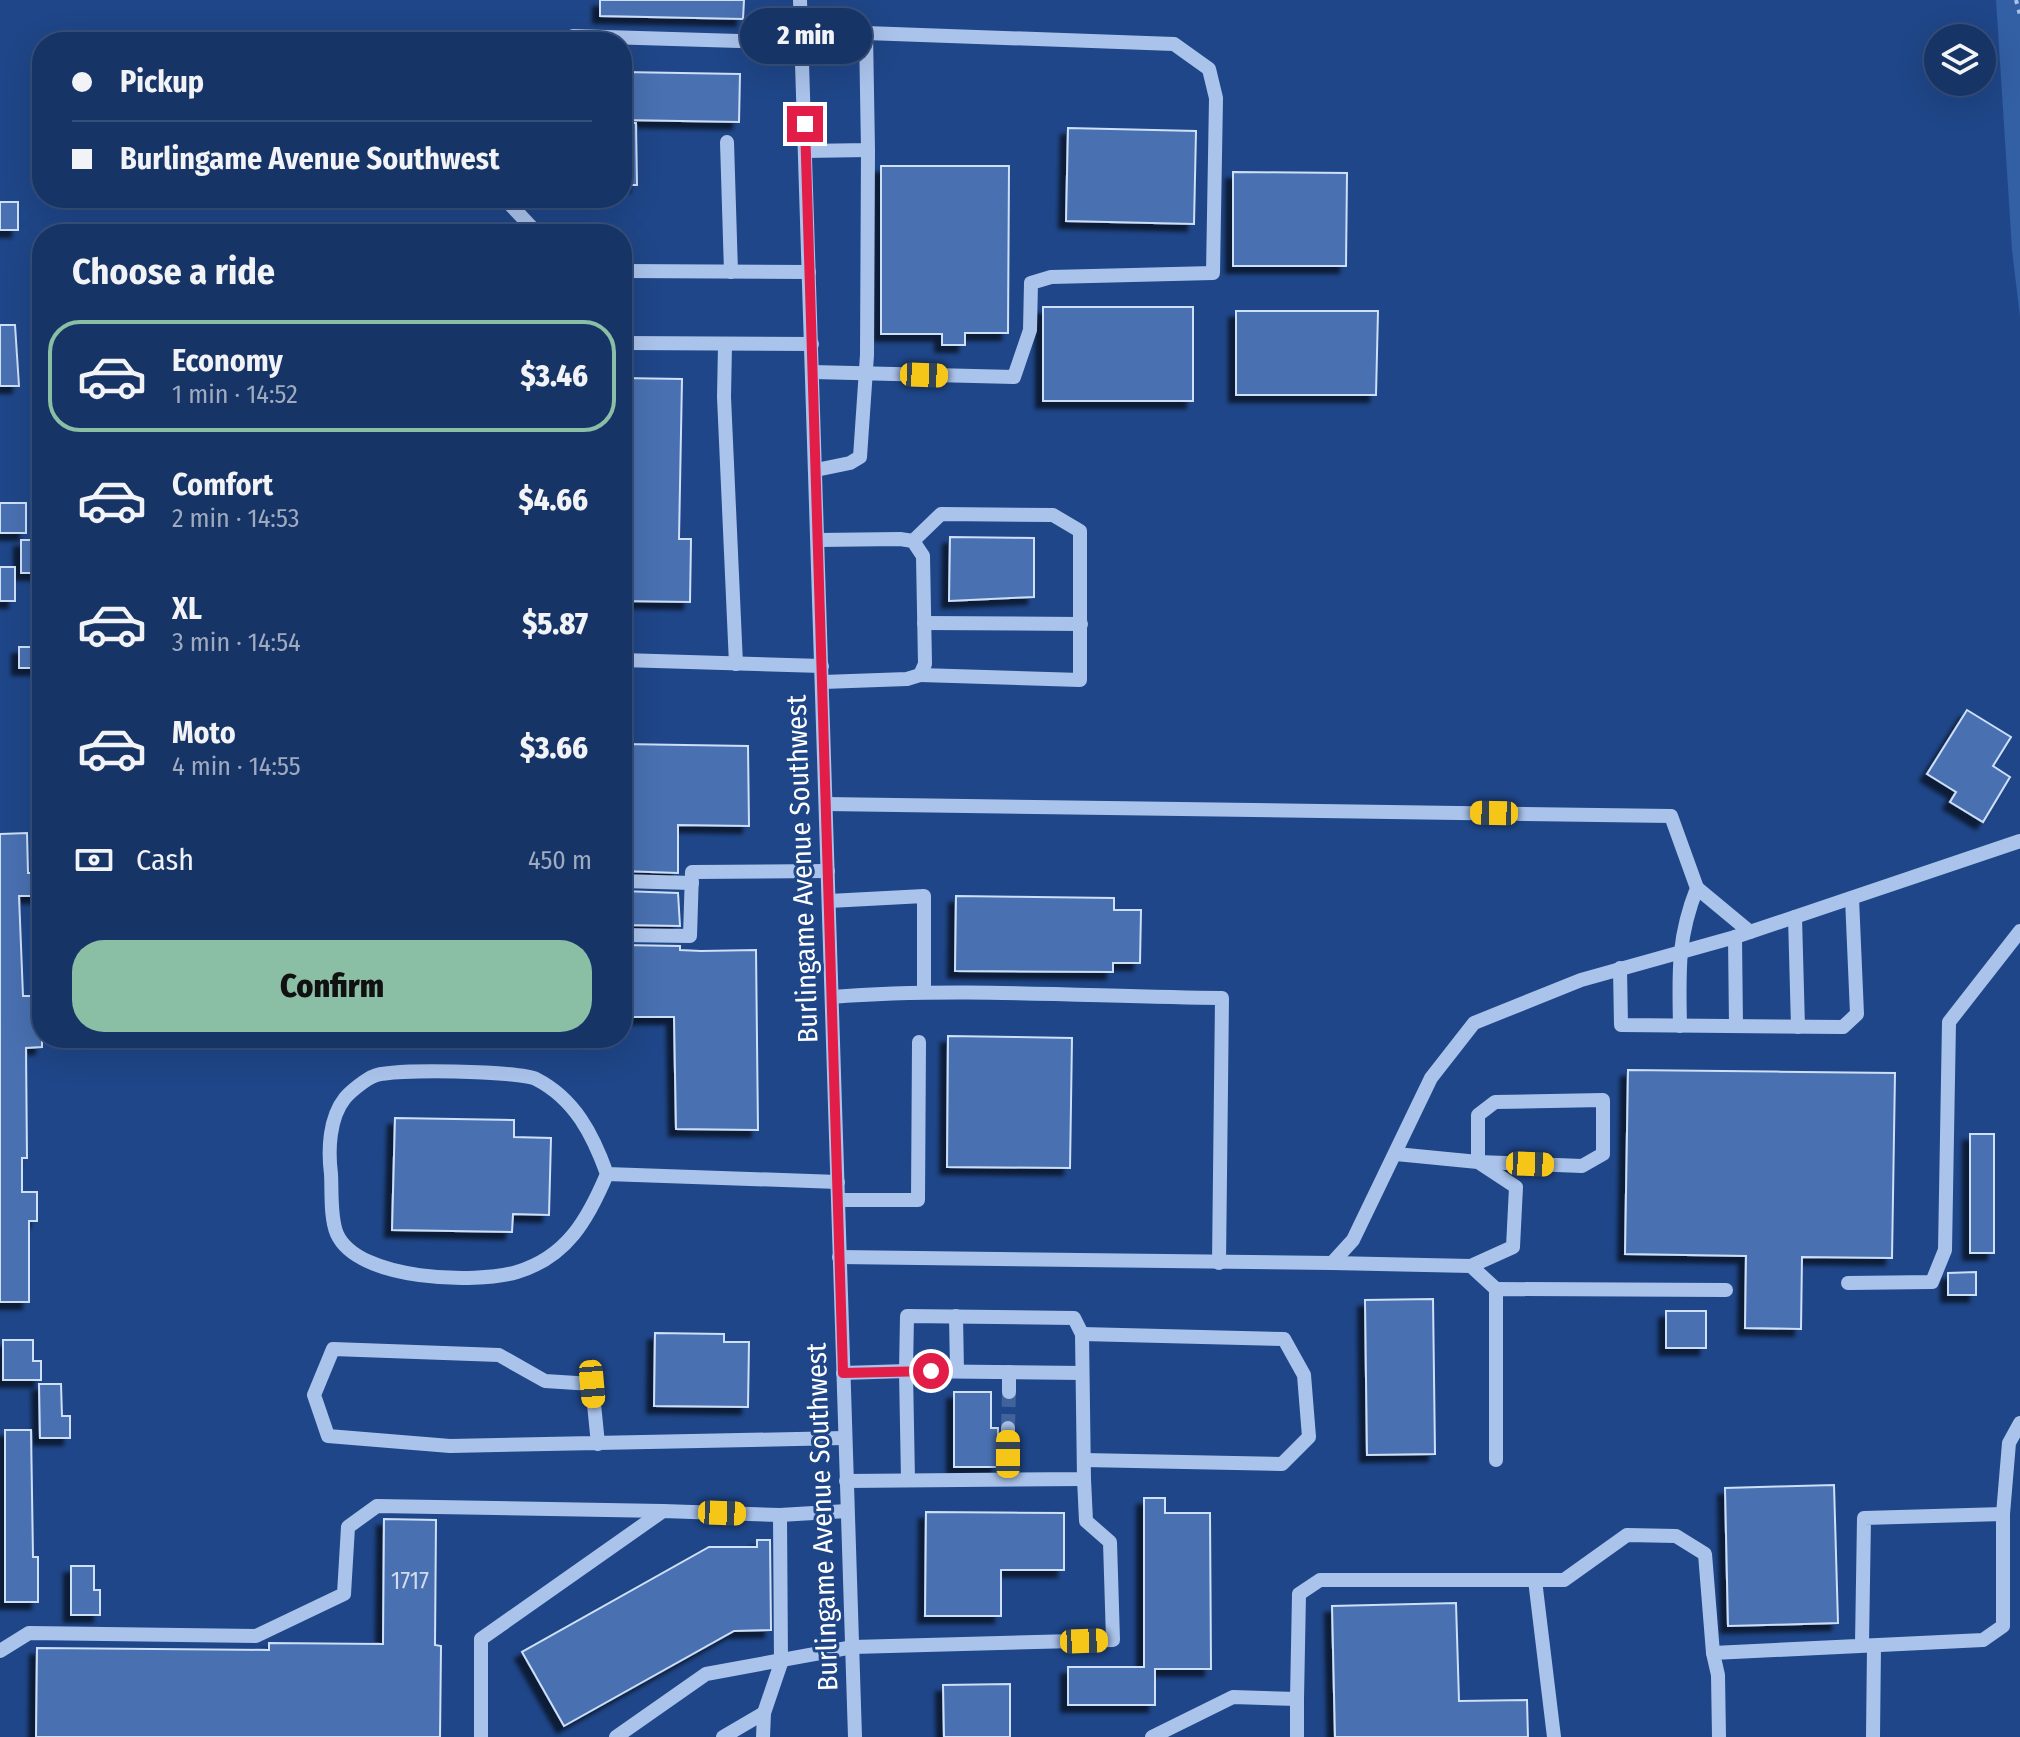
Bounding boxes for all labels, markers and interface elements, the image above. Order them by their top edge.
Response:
callout: 2 min [739,8,871,64]
text: 2 min [777,20,835,51]
map controls [1924,24,1996,96]
button: layers [1924,24,1996,96]
text: Pickup [120,64,204,100]
route end [787,106,823,142]
text: Burlingame Avenue Southwest [120,141,500,177]
text: Choose a ride [72,250,275,294]
icon: car [76,340,148,412]
text: Economy [172,343,283,379]
text: $3.46 [520,358,588,394]
car [900,362,948,388]
text: 1 min · 14:52 [172,379,298,410]
icon: car [76,464,148,536]
text: Comfort [172,467,273,503]
text: $4.66 [519,482,588,518]
text: 2 min · 14:53 [172,503,299,534]
icon: car [76,588,148,660]
text: XL [172,591,202,627]
text: $5.87 [522,606,588,642]
text: 3 min · 14:54 [172,627,301,658]
street label: Burlingame Avenue Southwest [779,693,825,1044]
icon: car [76,712,148,784]
text: Moto [172,715,236,751]
text: $3.66 [520,730,588,766]
text: 4 min · 14:55 [172,751,301,782]
car [1470,801,1518,825]
icon: cash [72,838,116,882]
text: Cash [136,842,194,878]
text: 450 m [528,845,592,876]
button: Confirm [72,940,592,1032]
car [1506,1151,1554,1177]
street label: Burlingame Avenue Southwest [799,1341,845,1692]
route start [913,1353,949,1389]
car [578,1359,606,1409]
car [996,1430,1020,1478]
car [698,1500,746,1526]
house number: 1717 [391,1567,429,1595]
car [1060,1628,1108,1654]

